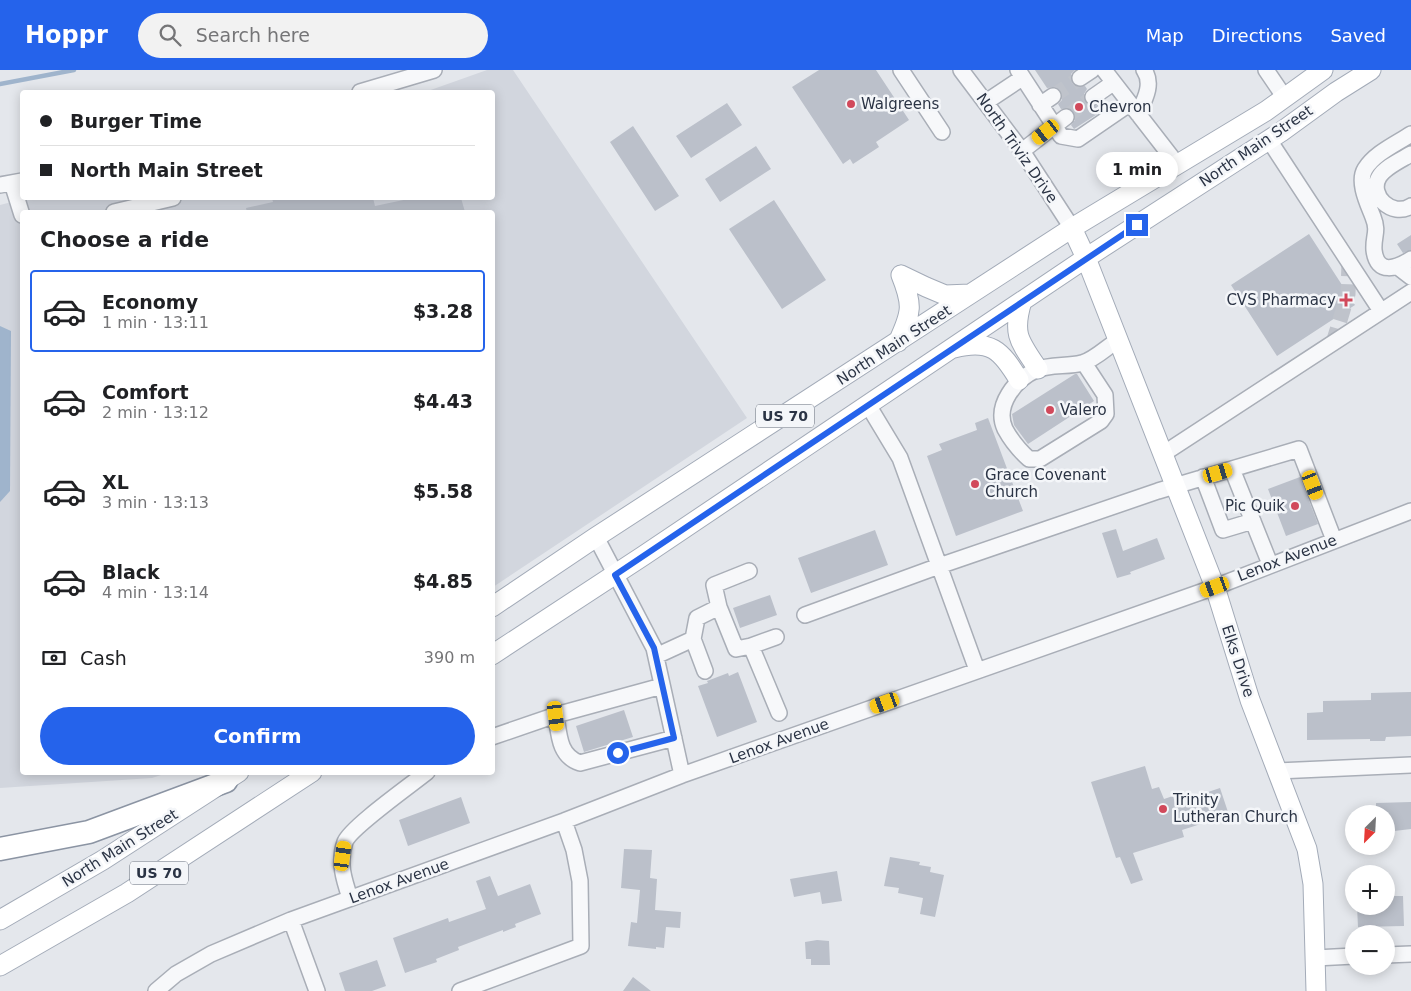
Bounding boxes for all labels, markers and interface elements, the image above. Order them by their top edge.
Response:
search box [138,13,488,58]
text: Hoppr [25,21,108,49]
icon: search [156,21,184,49]
text: Search here [196,24,310,46]
text: Map [1146,25,1184,46]
text: Directions [1212,25,1302,46]
text: Saved [1330,25,1386,46]
street label: North Triviz Drive [972,90,1062,206]
place label: Walgreens [861,95,940,113]
marker: Walgreens [845,98,857,110]
place label: Chevron [1089,98,1152,116]
marker: Chevron [1073,101,1085,113]
street label: North Main Street [1196,101,1316,191]
text: Burger Time [70,110,202,132]
car [1029,117,1062,147]
callout: 1 min [1096,152,1178,188]
text: North Main Street [70,159,263,181]
text: 1 min [1112,160,1162,179]
route end [1126,214,1148,236]
text: Choose a ride [40,227,209,252]
icon: car [42,289,87,334]
text: Economy [102,291,198,313]
place label: CVS Pharmacy [1226,291,1336,309]
marker: CVS Pharmacy [1340,294,1352,306]
text: $3.28 [413,300,473,322]
street label: North Main Street [833,301,955,389]
text: 1 min · 13:11 [102,313,209,332]
icon: car [42,379,87,424]
text: Comfort [102,381,189,403]
text: $4.43 [413,390,473,412]
place label: Valero [1060,401,1107,419]
text: 2 min · 13:12 [102,403,209,422]
road number: US 70 [756,404,814,428]
marker: Valero [1044,404,1056,416]
car [1201,462,1234,484]
place label: Grace Covenant Church [985,466,1106,501]
car [1300,468,1325,502]
icon: car [42,469,87,514]
text: XL [102,471,129,493]
marker: Grace Covenant Church [969,478,981,490]
text: $5.58 [413,480,473,502]
text: 3 min · 13:13 [102,493,209,512]
place label: Pic Quik [1225,497,1285,515]
marker: Pic Quik [1289,500,1301,512]
street label: Lenox Avenue [1235,531,1339,585]
icon: car [42,559,87,604]
text: Black [102,561,160,583]
text: $4.85 [413,570,473,592]
car [1198,575,1231,599]
text: 4 min · 13:14 [102,583,209,602]
street label: Elks Drive [1218,623,1258,699]
icon: cash [40,644,68,672]
text: Cash [80,647,127,669]
text: 390 m [424,648,475,667]
car [868,691,901,715]
car [546,700,565,732]
button: Confirm [40,707,475,765]
street label: Lenox Avenue [727,715,831,767]
route start [607,742,629,764]
place label: Trinity Lutheran Church [1172,791,1298,826]
marker: Trinity Lutheran Church [1157,803,1169,815]
street label: North Main Street [59,805,181,891]
north arrow [1345,805,1395,855]
map controls [1345,805,1395,975]
car [333,840,352,872]
street label: Lenox Avenue [347,855,451,907]
road number: US 70 [130,861,188,884]
button: + [1345,865,1395,915]
button: − [1345,925,1395,975]

